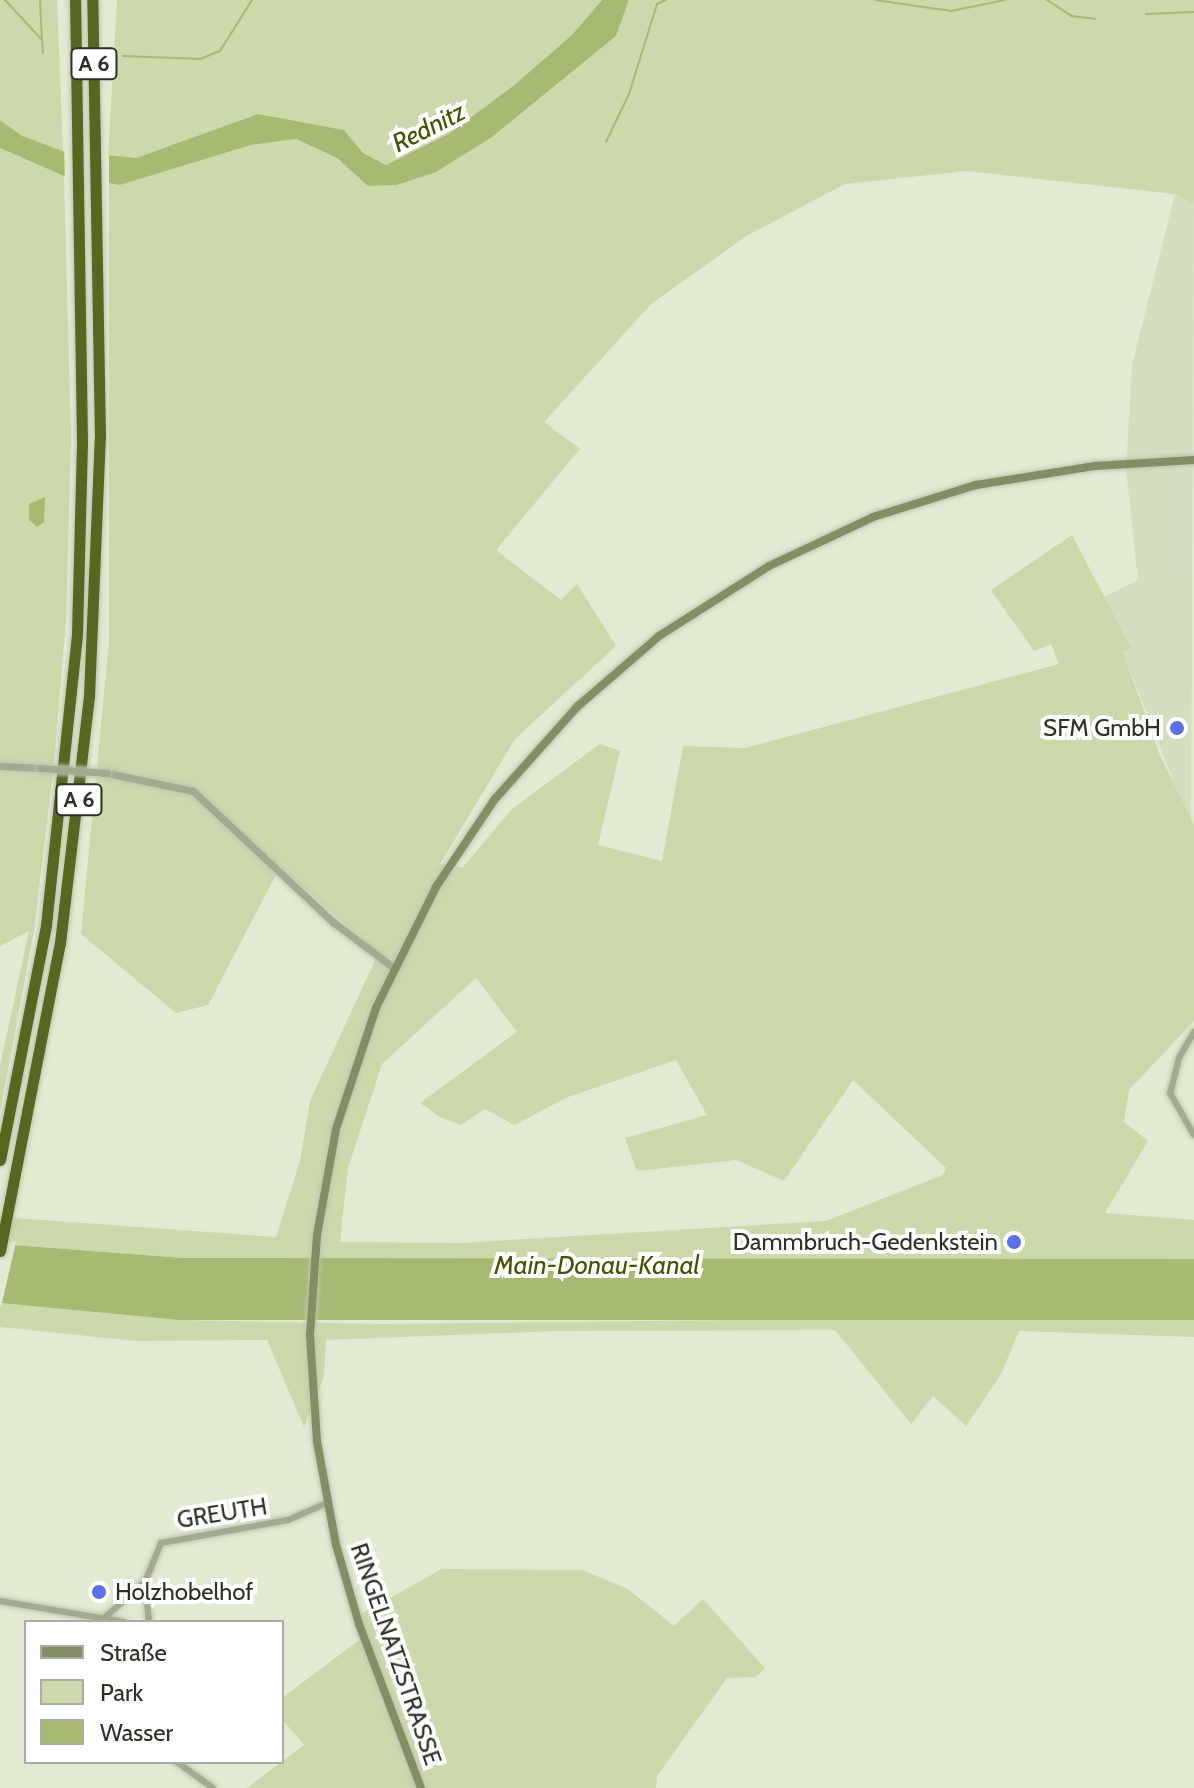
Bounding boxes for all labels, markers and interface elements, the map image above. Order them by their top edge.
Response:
road number: A 6 [70,46,118,82]
water label: Rednitz [387,96,471,160]
place label: SFM GmbH [1043,714,1161,742]
marker: SFM GmbH [1168,719,1186,737]
road number: A 6 [55,782,103,818]
place label: Dammbruch-Gedenkstein [733,1228,998,1256]
marker: Dammbruch-Gedenkstein [1005,1233,1023,1251]
water label: Main-Donau-Kanal [494,1250,700,1282]
street label: GREUTH [175,1492,269,1534]
street label: RINGELNATZSTRASSE [345,1539,447,1769]
place label: Holzhobelhof [115,1578,253,1606]
marker: Holzhobelhof [90,1583,108,1601]
legend [24,1620,284,1764]
text: Straße [100,1638,167,1667]
text: Park [100,1678,143,1707]
text: Wasser [100,1718,173,1747]

